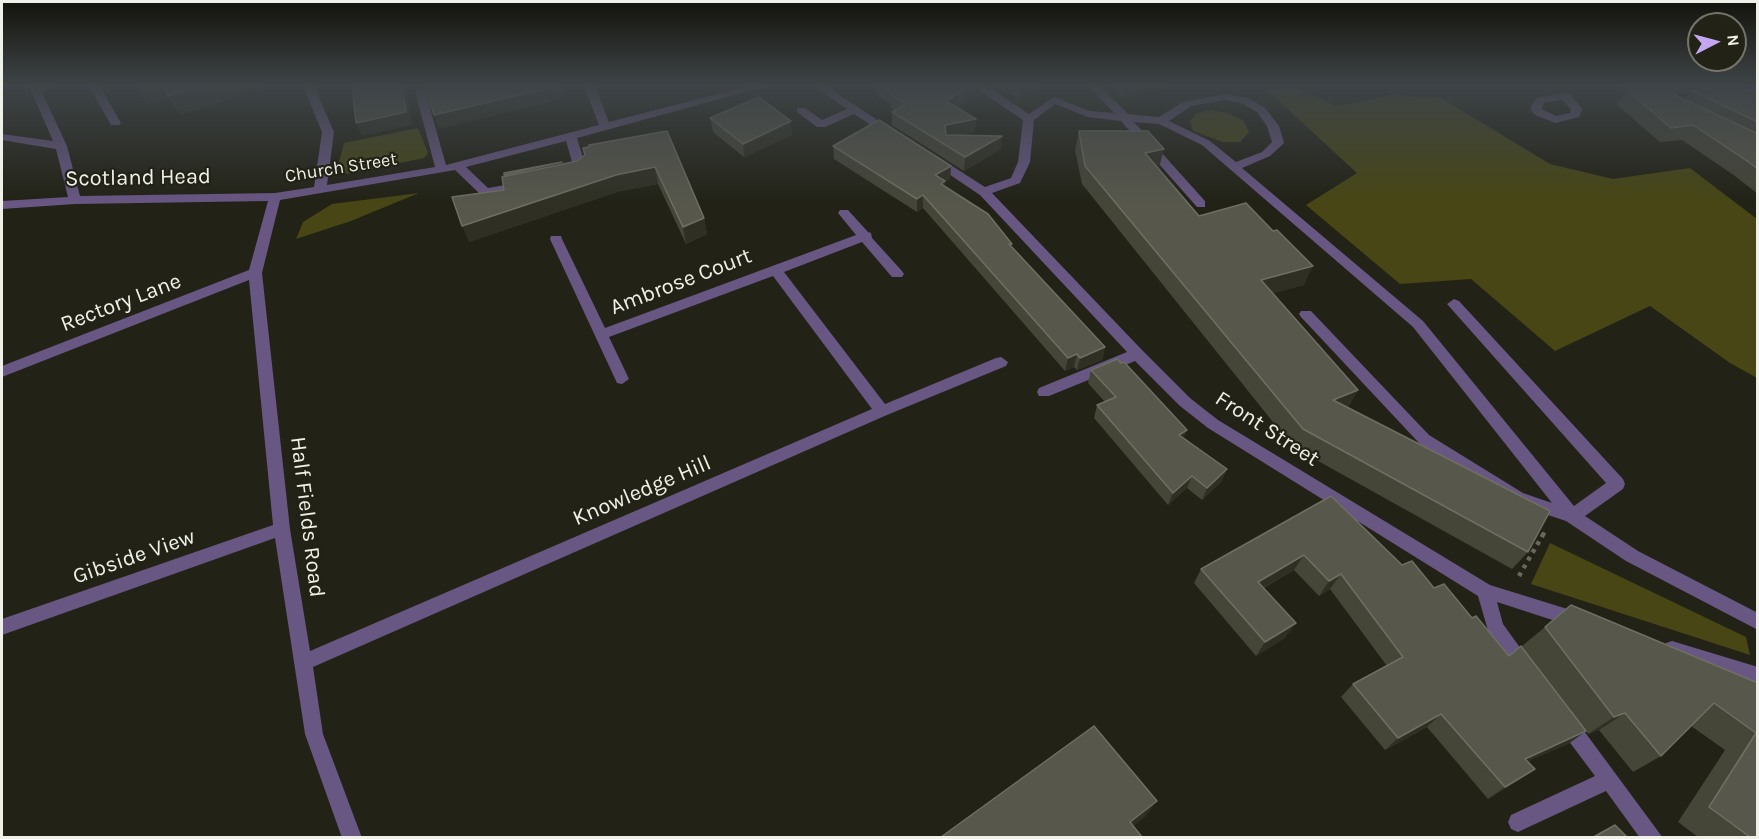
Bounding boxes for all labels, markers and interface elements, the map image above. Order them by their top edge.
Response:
north arrow [1687,12,1747,72]
text: N [1723,34,1743,47]
street label: Church Street [283,148,399,188]
street label: Scotland Head [65,164,211,192]
street label: Ambrose Court [607,243,755,321]
street label: Rectory Lane [57,268,185,338]
street label: Front Street [1210,386,1324,472]
street label: Half Fields Road [284,435,330,599]
street label: Knowledge Hill [569,450,715,532]
street label: Gibside View [69,524,199,590]

